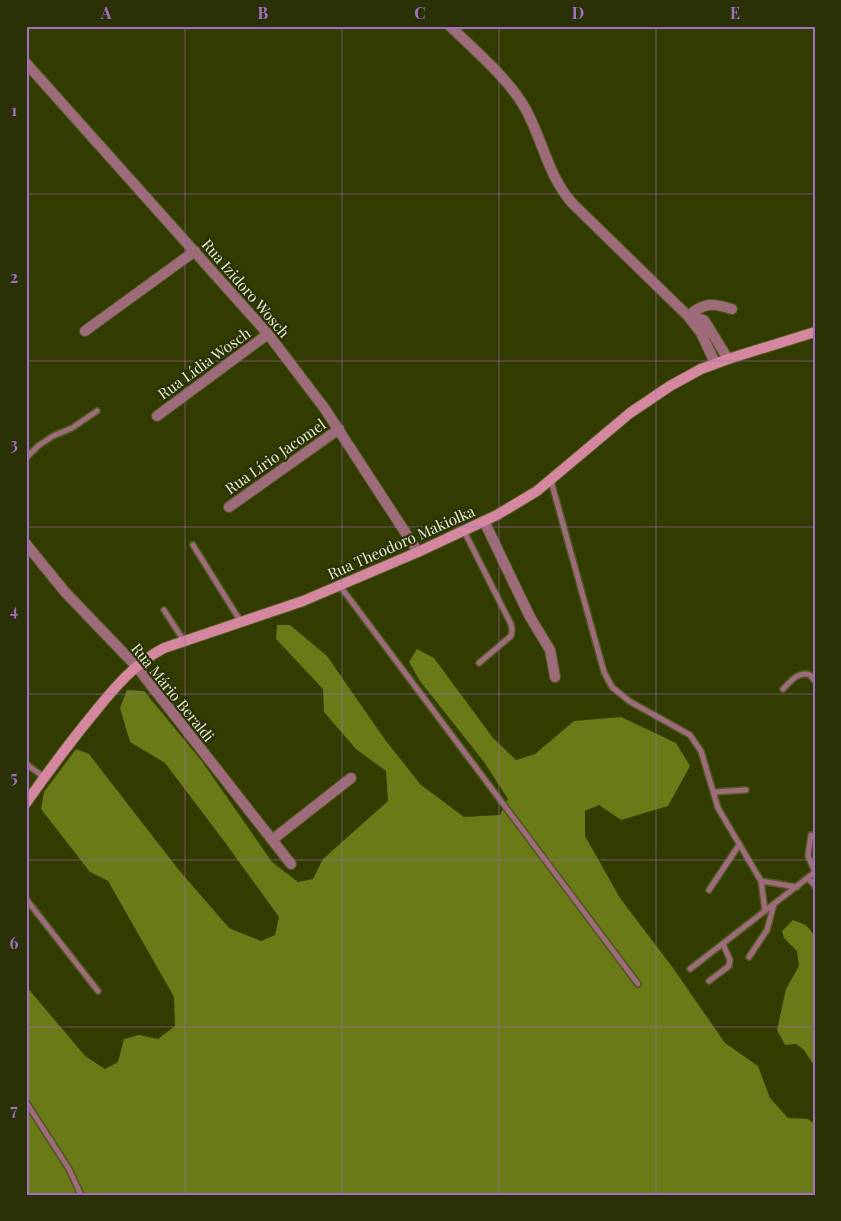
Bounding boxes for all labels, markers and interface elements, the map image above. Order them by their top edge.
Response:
text: A [100,2,112,23]
text: B [258,2,269,23]
text: C [414,2,426,23]
text: D [572,2,584,23]
text: E [730,2,740,23]
text: 1 [11,99,17,120]
street label: Rua Izidoro Wosch [198,234,294,342]
text: 2 [10,266,18,287]
street label: Rua Lídia Wosch [154,323,254,403]
street label: Rua Lírio Jacomel [221,414,329,498]
text: 3 [10,433,18,454]
street label: Rua Theodoro Makiolka [324,500,478,584]
text: 4 [10,599,18,620]
street label: Rua Mário Beraldi [127,639,219,746]
text: 5 [10,766,18,787]
text: 6 [10,932,19,953]
text: 7 [10,1099,18,1120]

